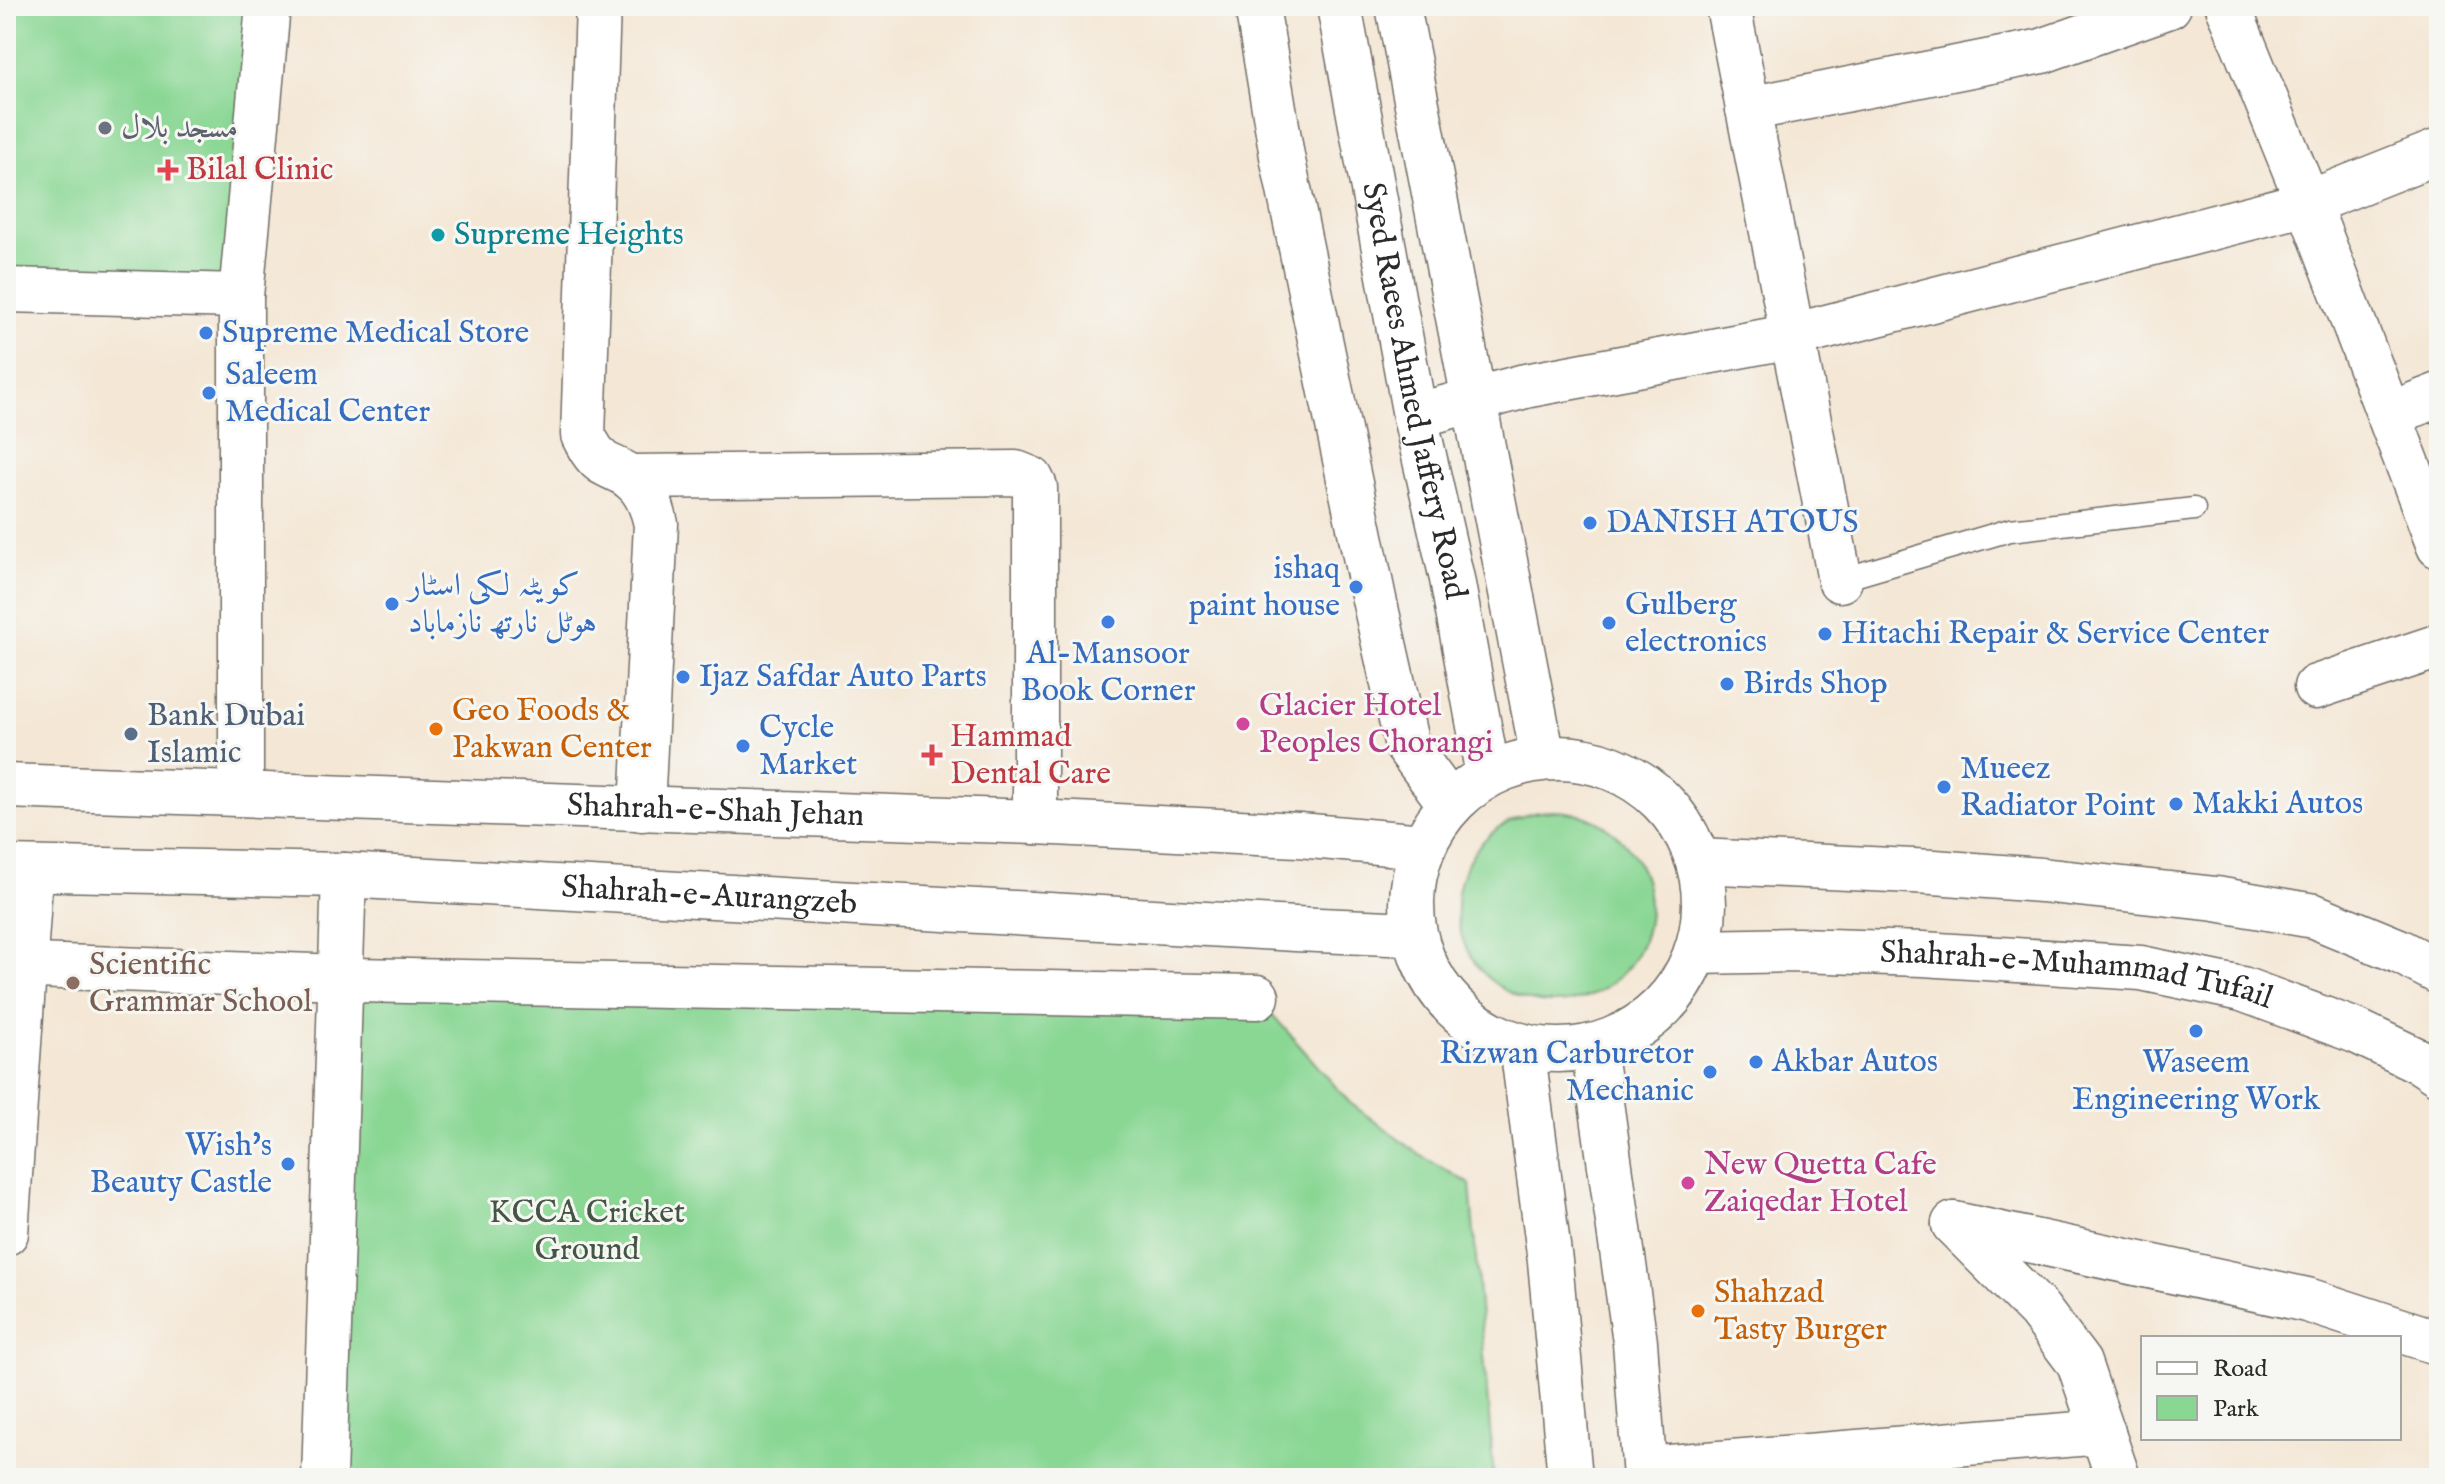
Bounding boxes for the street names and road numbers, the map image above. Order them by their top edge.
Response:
street label: Syed Raees Ahmed Jaffery Road [1352,179,1476,603]
street label: Shahrah-e-Shah Jehan [566,785,865,837]
street label: Shahrah-e-Aurangzeb [560,867,858,925]
street label: Shahrah-e-Muhammad Tufail [1879,932,2279,1019]

